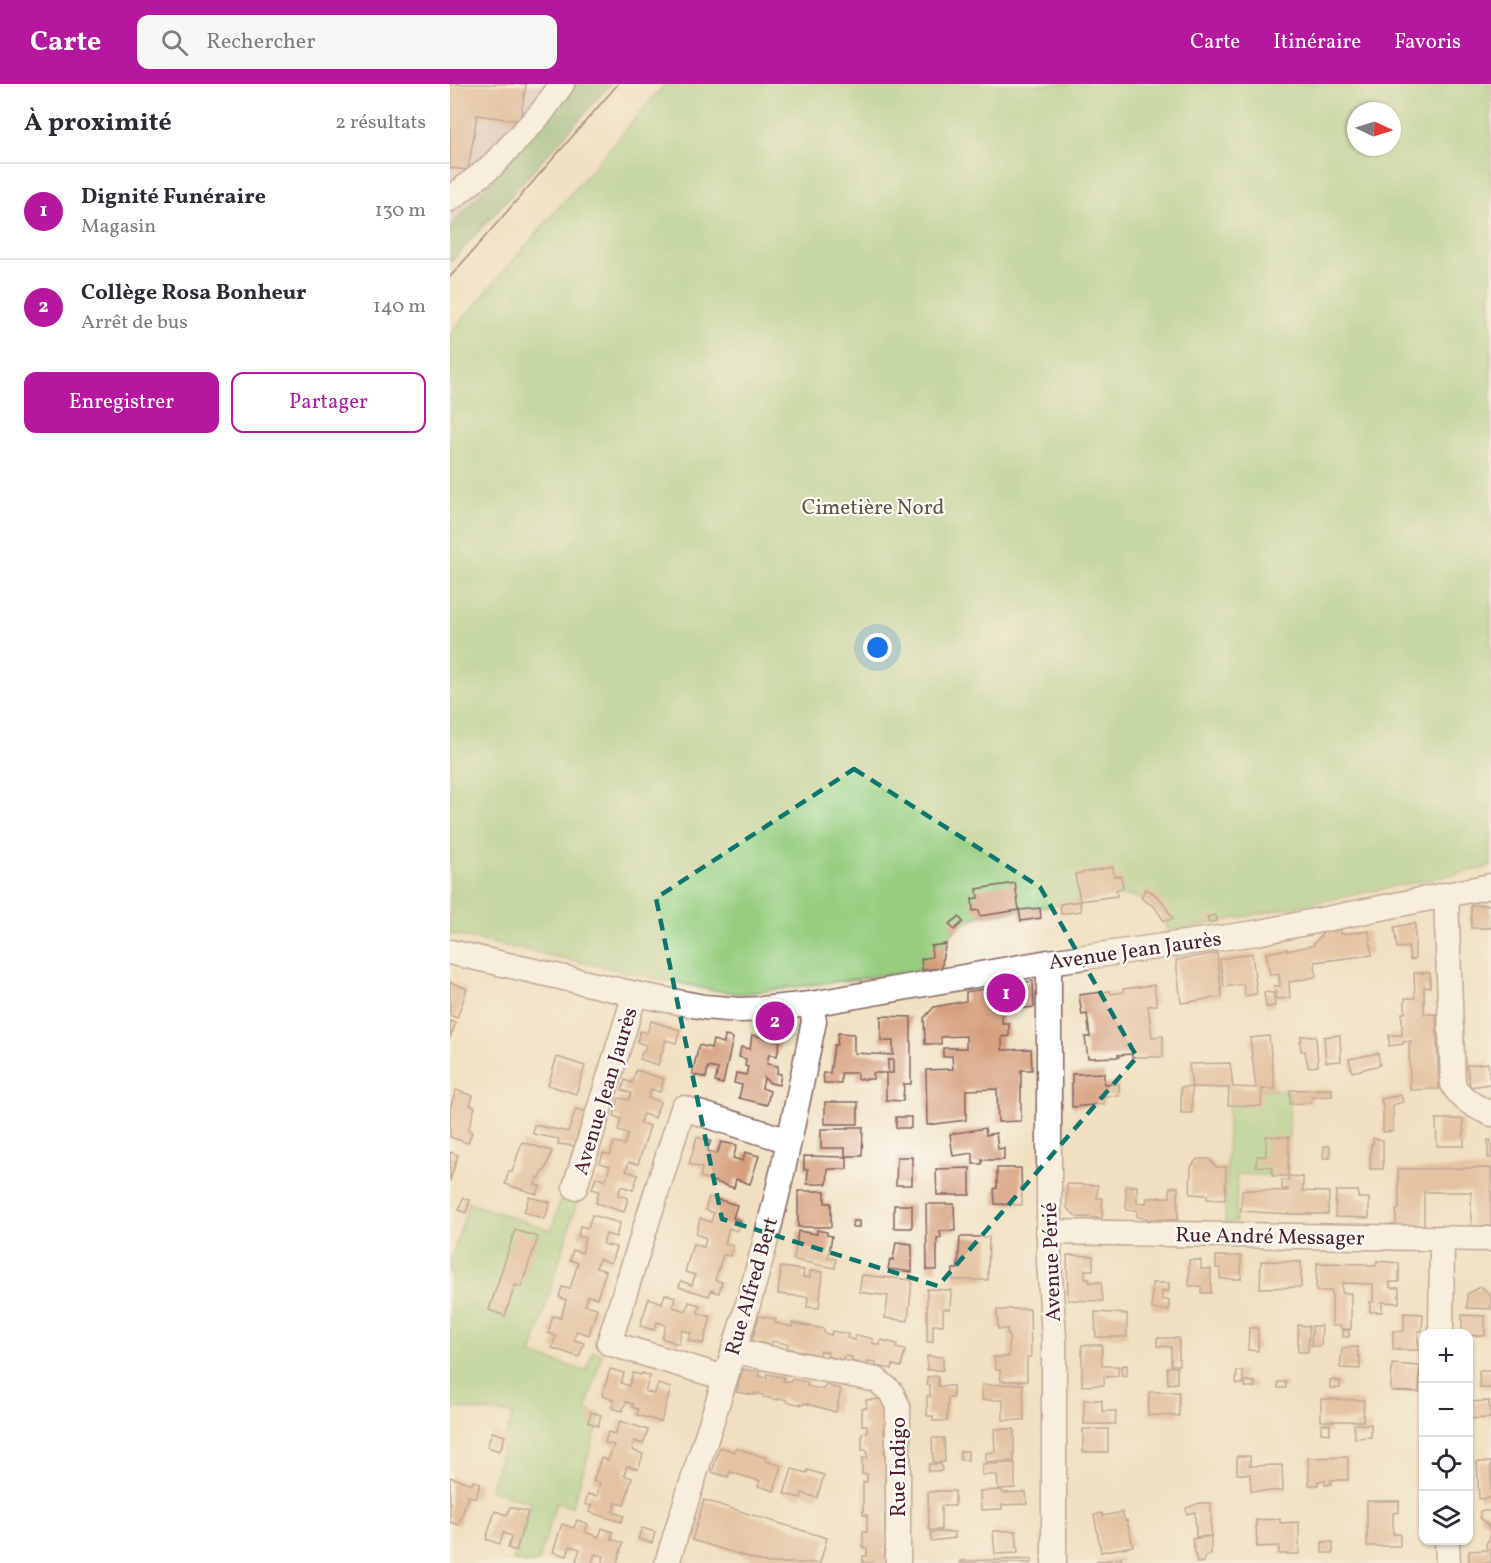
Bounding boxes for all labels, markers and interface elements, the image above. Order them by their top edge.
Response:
search box [137,15,557,69]
text: Carte [30,23,101,62]
icon: search [158,26,191,59]
text: Rechercher [206,27,315,58]
text: Carte [1190,28,1240,57]
text: Itinéraire [1273,28,1361,57]
text: Favoris [1394,28,1461,57]
north arrow [1347,102,1401,156]
text: À proximité [24,105,172,141]
text: 2 résultats [335,109,426,137]
text: Dignité Funéraire [81,182,266,213]
text: 1 [39,197,48,225]
text: 130 m [375,197,426,225]
text: Magasin [81,213,156,241]
text: Collège Rosa Bonheur [81,278,307,309]
text: 2 [38,293,49,321]
text: 140 m [373,293,426,321]
text: Arrêt de bus [81,309,188,337]
button: Enregistrer [24,372,219,433]
button: Partager [231,372,426,433]
park label: Cimetière Nord [802,494,944,523]
your location [863,633,892,662]
street label: Avenue Jean Jaurès [1047,925,1223,978]
pin: 1 [986,970,1026,1016]
pin: 2 [756,998,794,1044]
street label: Avenue Jean Jaurès [567,1004,646,1179]
street label: Avenue Périé [1036,1202,1069,1322]
street label: Rue Alfred Bert [719,1214,786,1359]
street label: Rue André Messager [1175,1221,1365,1254]
map controls [1419,1329,1473,1545]
button: + [1419,1329,1473,1383]
button: − [1419,1383,1473,1437]
street label: Rue Indigo [885,1417,914,1517]
button: locate [1419,1437,1473,1491]
button: layers [1419,1491,1473,1545]

